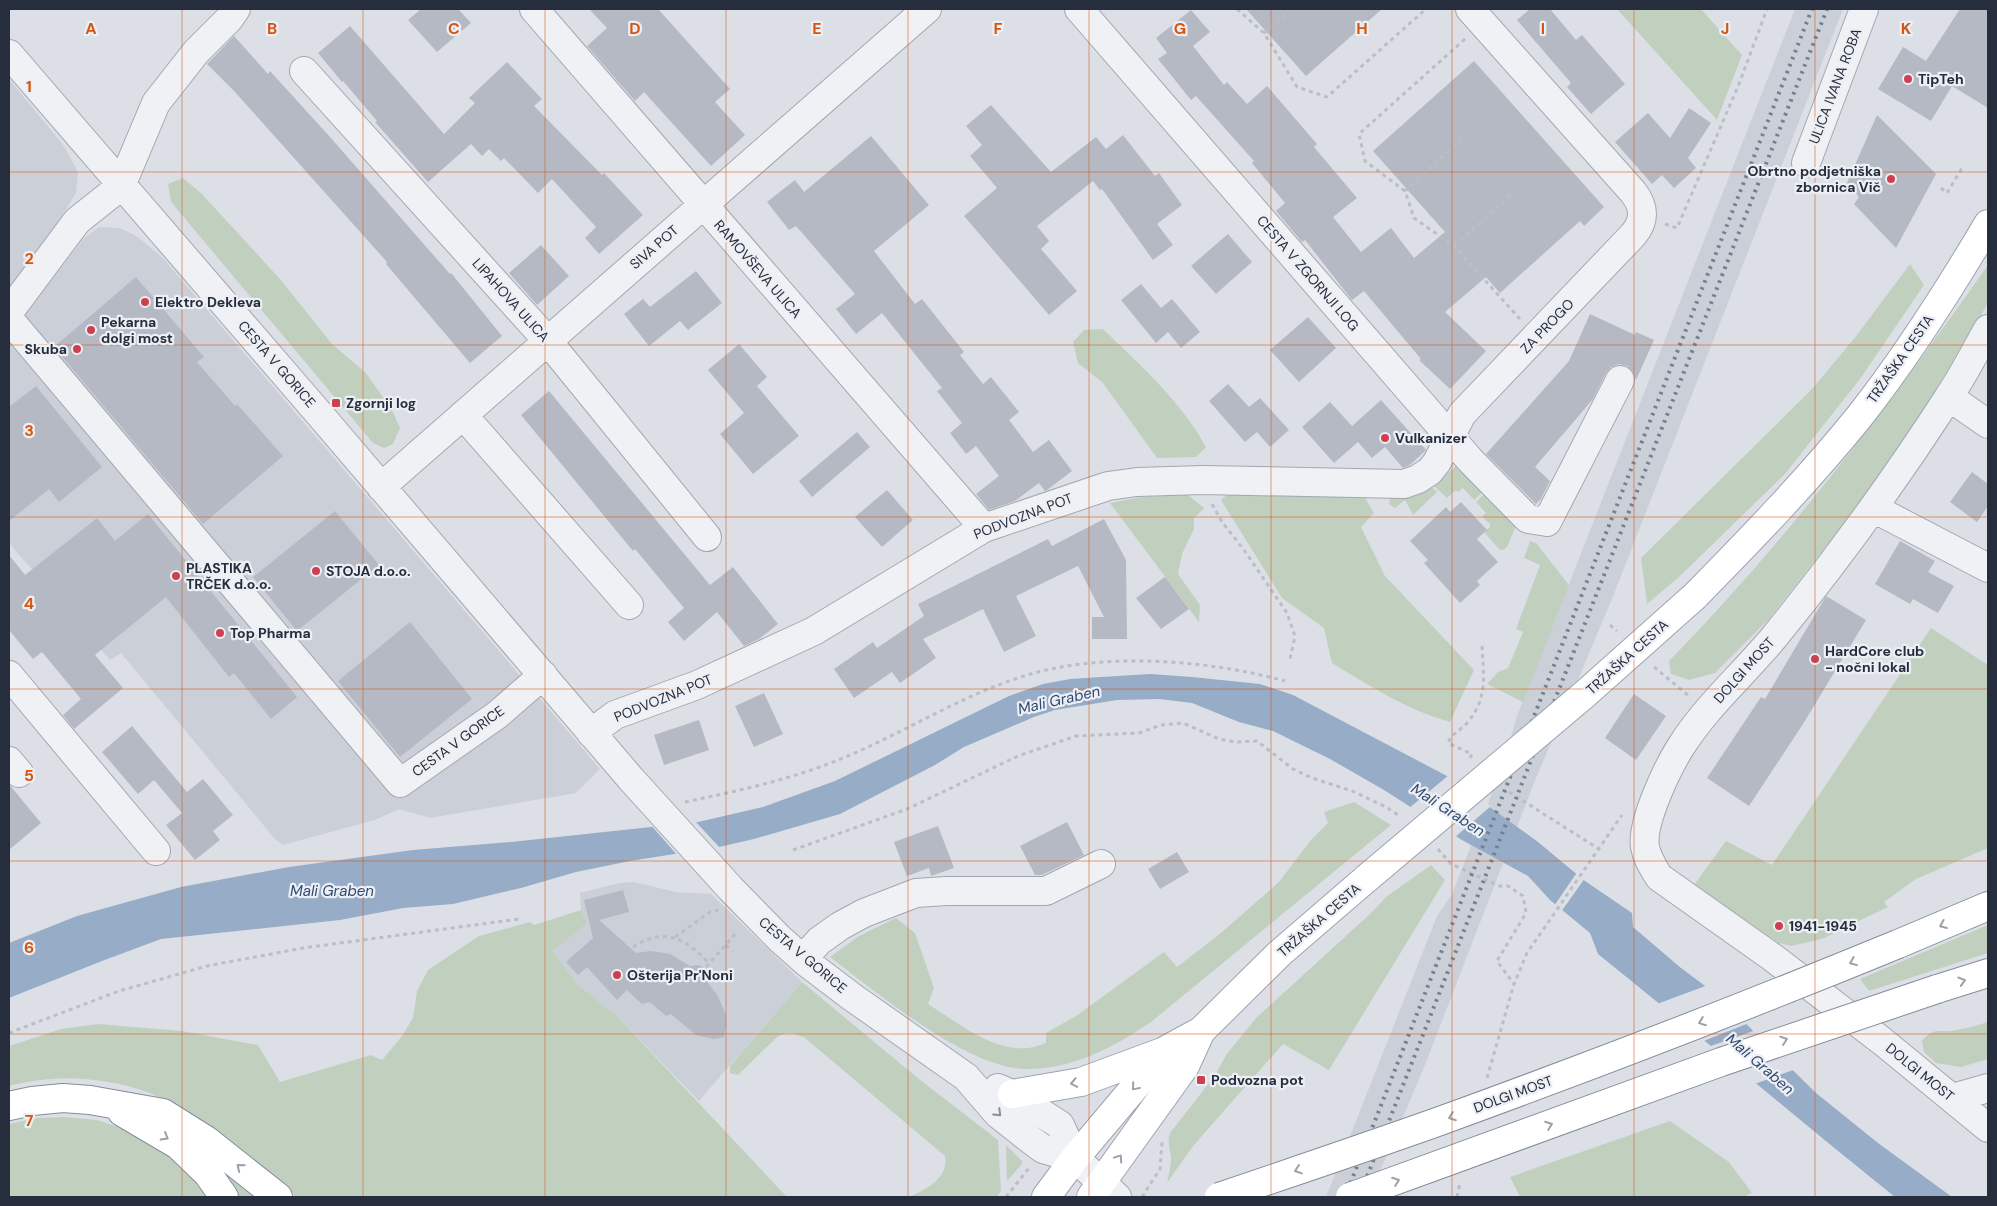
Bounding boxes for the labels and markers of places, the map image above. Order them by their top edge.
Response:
place label: TipTeh [1918,70,1964,88]
marker: TipTeh [1902,73,1914,85]
place label: Obrtno podjetniška zbornica Vič [1748,162,1881,196]
marker: Obrtno podjetniška zbornica Vič [1885,173,1897,185]
place label: Elektro Dekleva [155,293,261,311]
marker: Elektro Dekleva [139,296,151,308]
place label: Pekarna dolgi most [101,313,173,347]
marker: Pekarna dolgi most [85,324,97,336]
place label: Skuba [24,340,67,358]
marker: Skuba [71,343,83,355]
place label: Zgornji log [346,394,416,412]
marker: Zgornji log [330,397,342,409]
place label: Vulkanizer [1395,429,1467,447]
marker: Vulkanizer [1379,432,1391,444]
place label: PLASTIKA TRČEK d.o.o. [186,559,271,593]
place label: STOJA d.o.o. [326,562,411,580]
marker: STOJA d.o.o. [310,565,322,577]
marker: PLASTIKA TRČEK d.o.o. [170,570,182,582]
place label: Top Pharma [230,624,311,642]
marker: Top Pharma [214,627,226,639]
place label: HardCore club - nočni lokal [1825,642,1924,676]
marker: HardCore club - nočni lokal [1809,653,1821,665]
place label: 1941-1945 [1789,917,1857,935]
marker: 1941-1945 [1773,920,1785,932]
place label: Ošterija Pr'Noni [627,966,733,984]
marker: Ošterija Pr'Noni [611,969,623,981]
place label: Podvozna pot [1211,1071,1304,1089]
marker: Podvozna pot [1195,1074,1207,1086]

